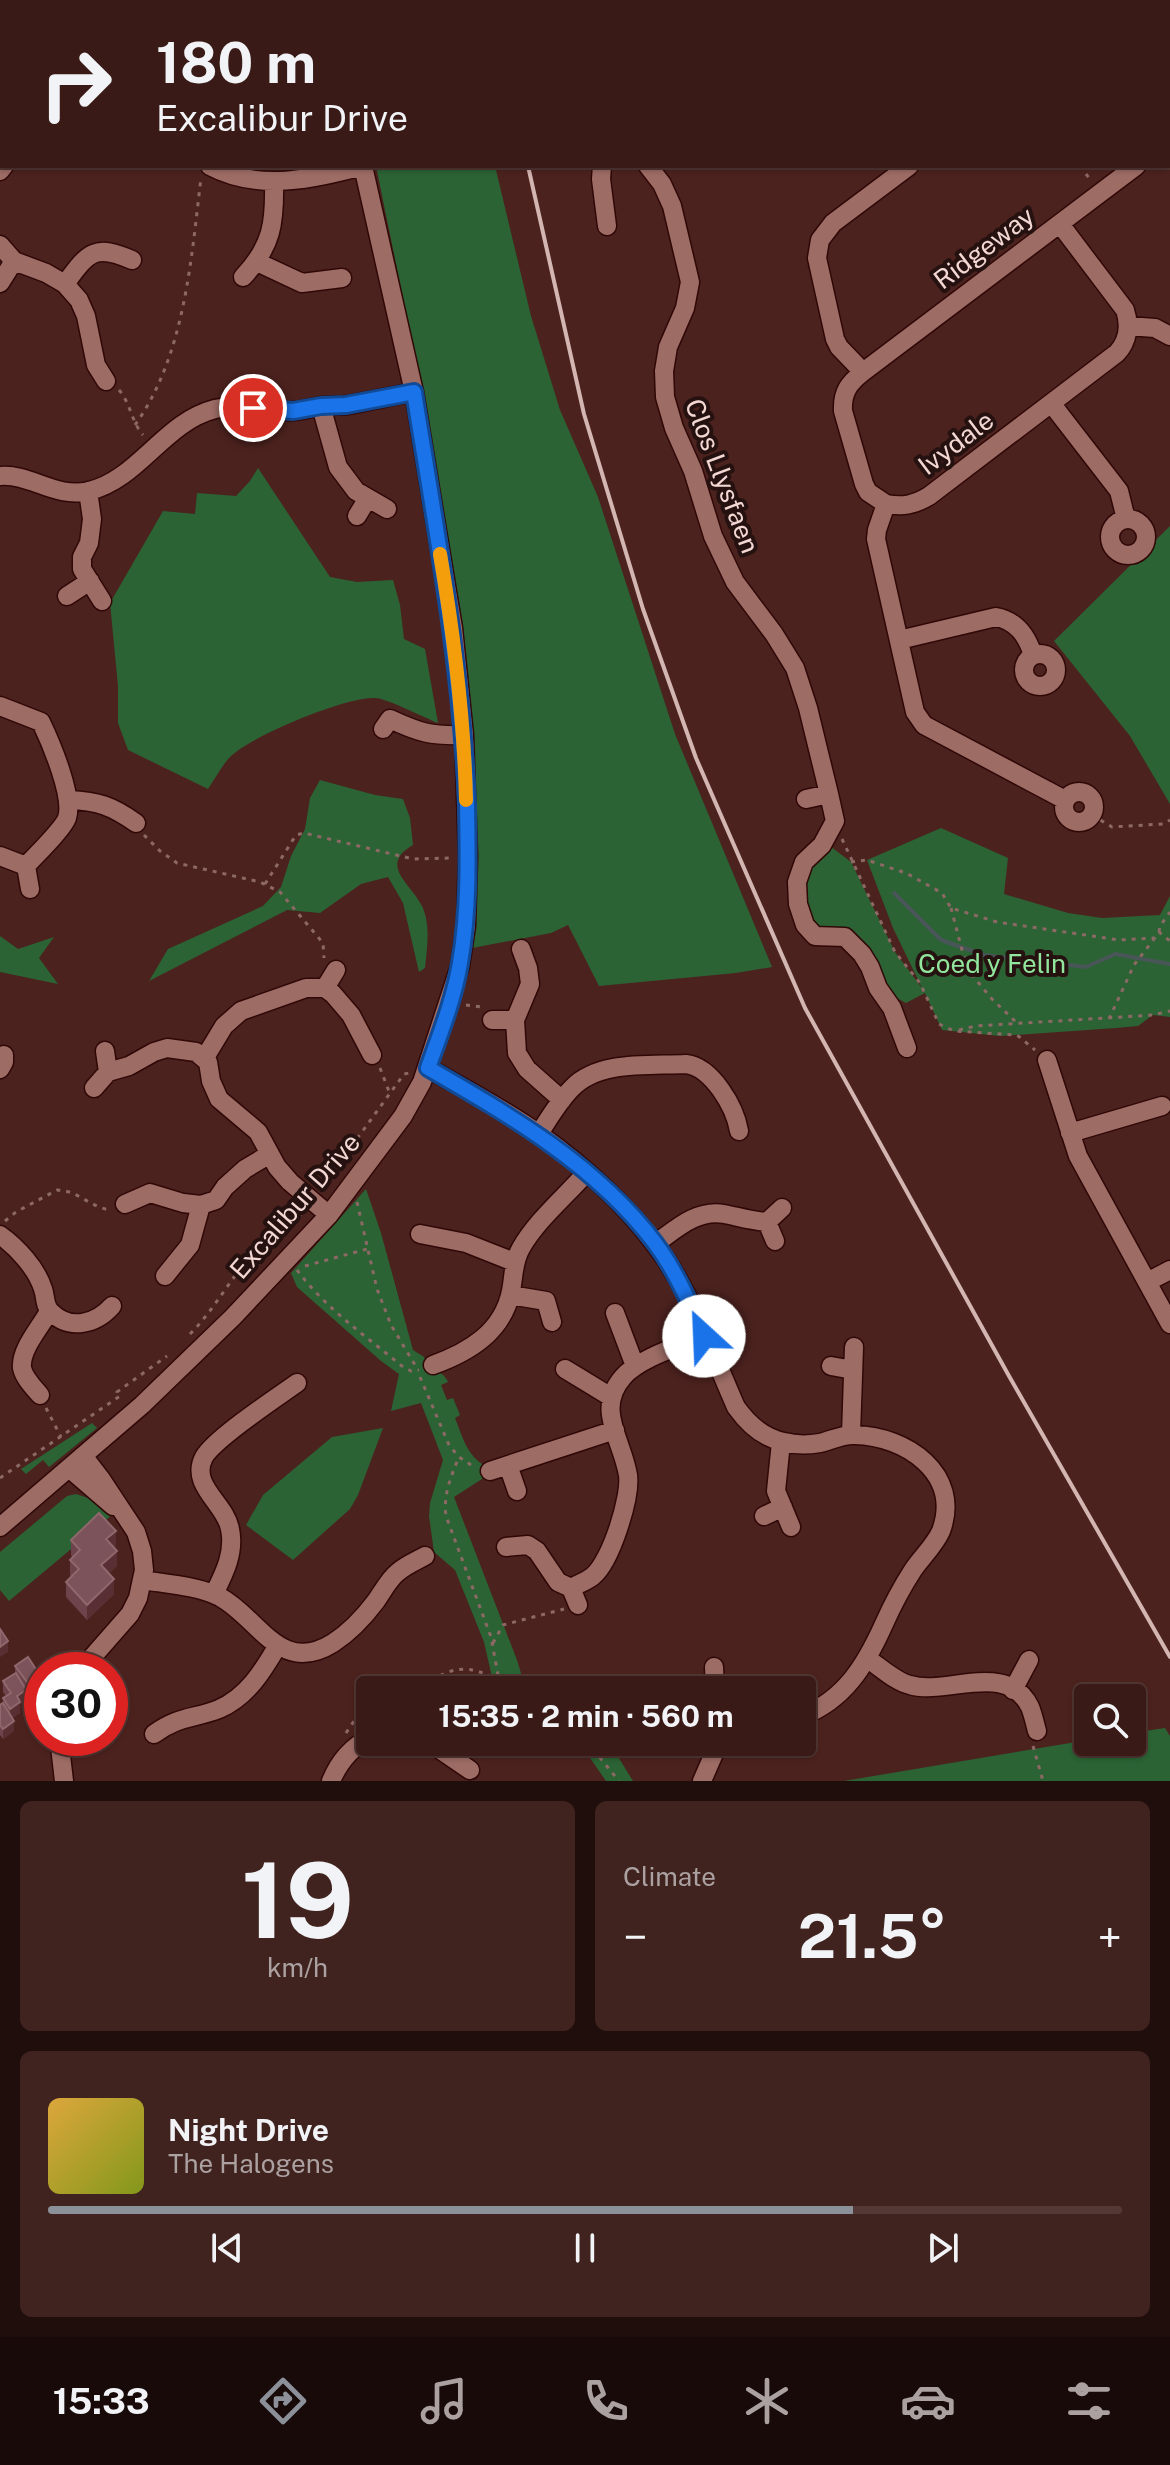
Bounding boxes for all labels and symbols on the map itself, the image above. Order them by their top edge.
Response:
street label: Ridgeway [927,200,1040,295]
pin [219,374,287,442]
street label: Clos Llysfaen [679,394,766,557]
street label: Ivydale [912,404,999,481]
park label: Coed y Felin [918,948,1066,979]
street label: Excalibur Drive [223,1127,366,1285]
position arrow [662,1294,746,1378]
speed limit sign: 30 [24,1652,128,1756]

